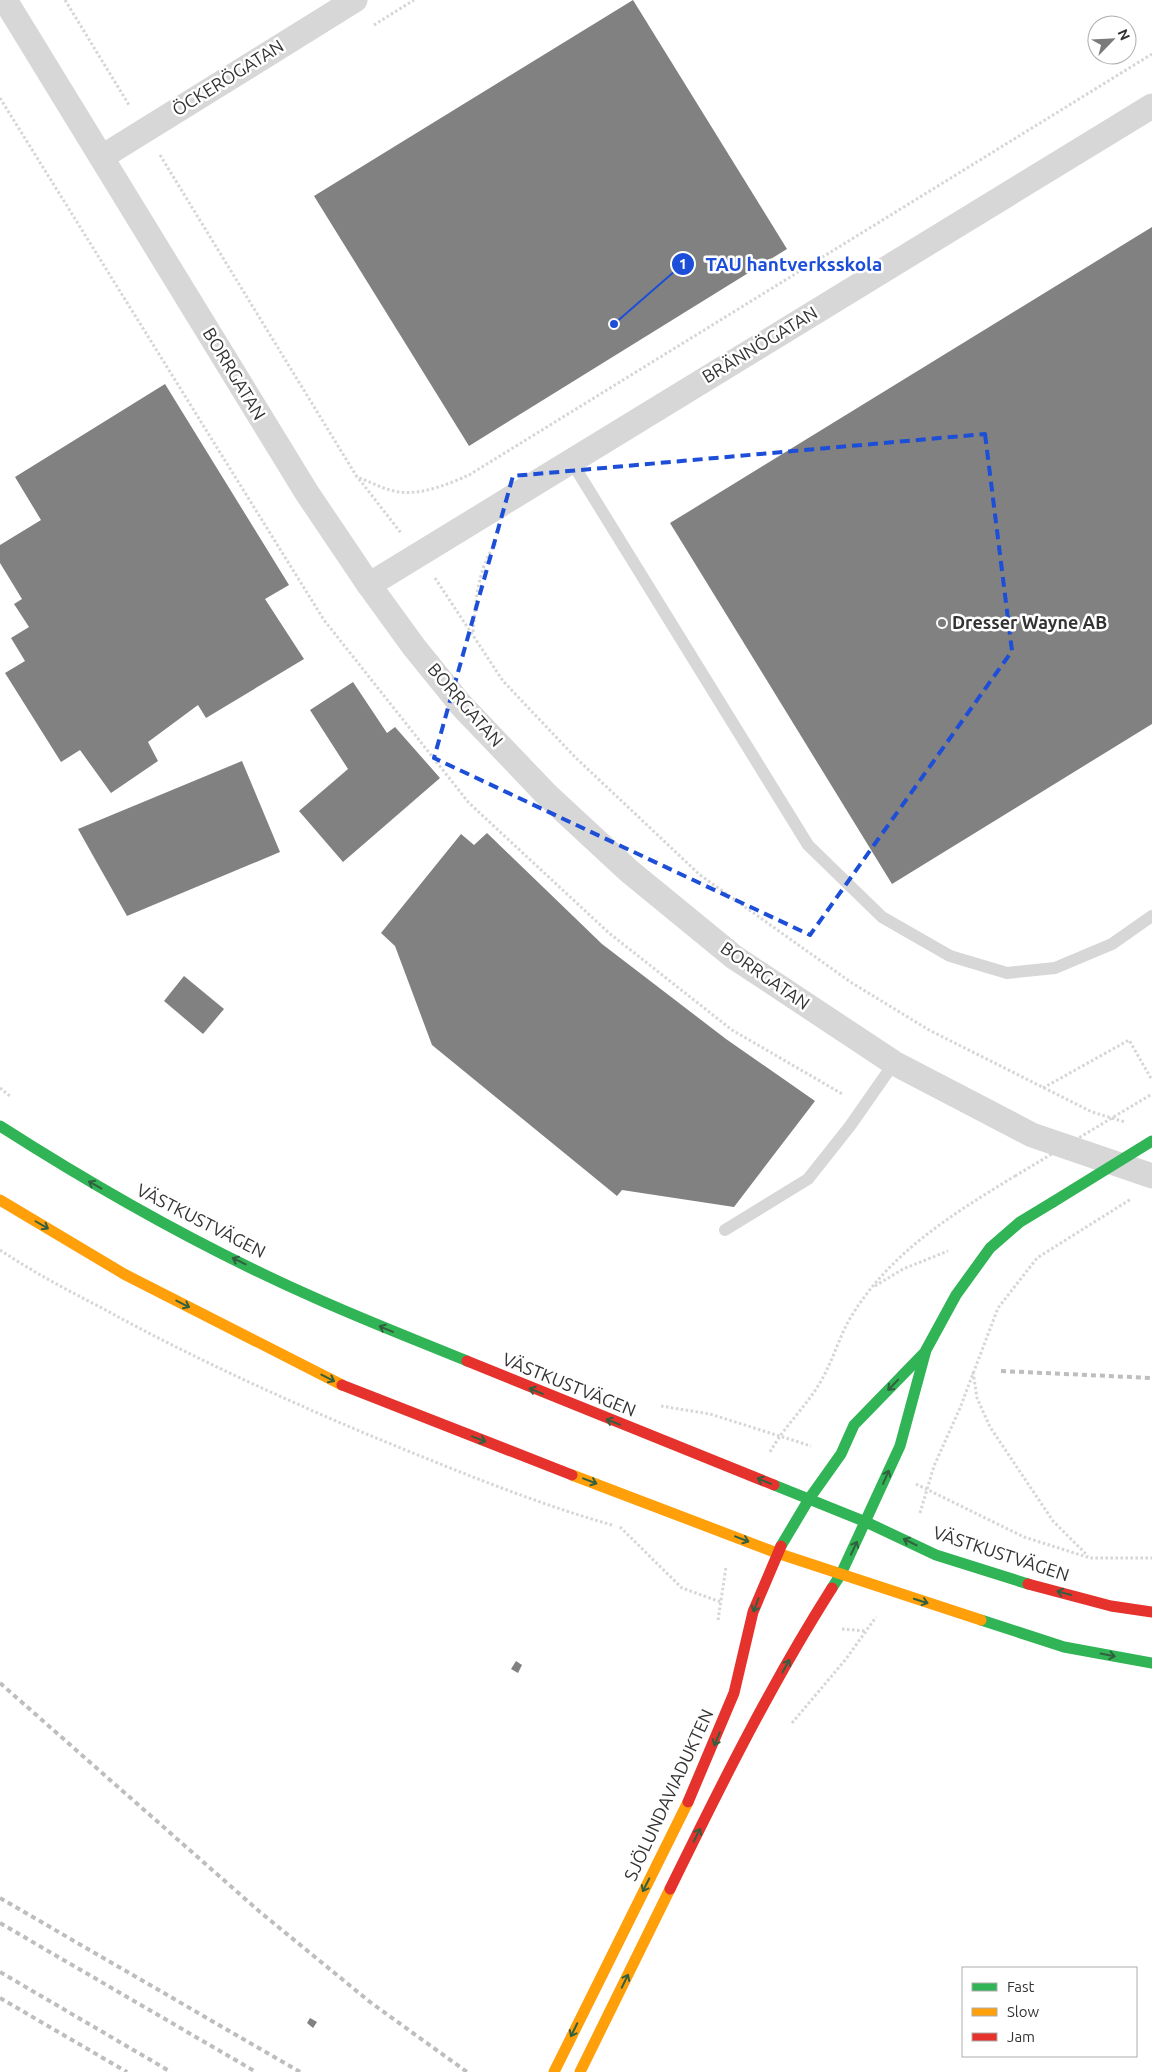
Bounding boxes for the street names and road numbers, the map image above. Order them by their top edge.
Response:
street label: ÖCKERÖGATAN [168,35,287,119]
street label: BRÄNNÖGATAN [698,302,821,386]
street label: BORRGATAN [200,324,270,423]
street label: BORRGATAN [424,659,507,750]
street label: BORRGATAN [717,937,814,1013]
street label: VÄSTKUSTVÄGEN [134,1179,269,1261]
street label: VÄSTKUSTVÄGEN [500,1348,639,1420]
street label: VÄSTKUSTVÄGEN [931,1522,1072,1584]
street label: SJÖLUNDAVIADUKTEN [620,1706,717,1883]

